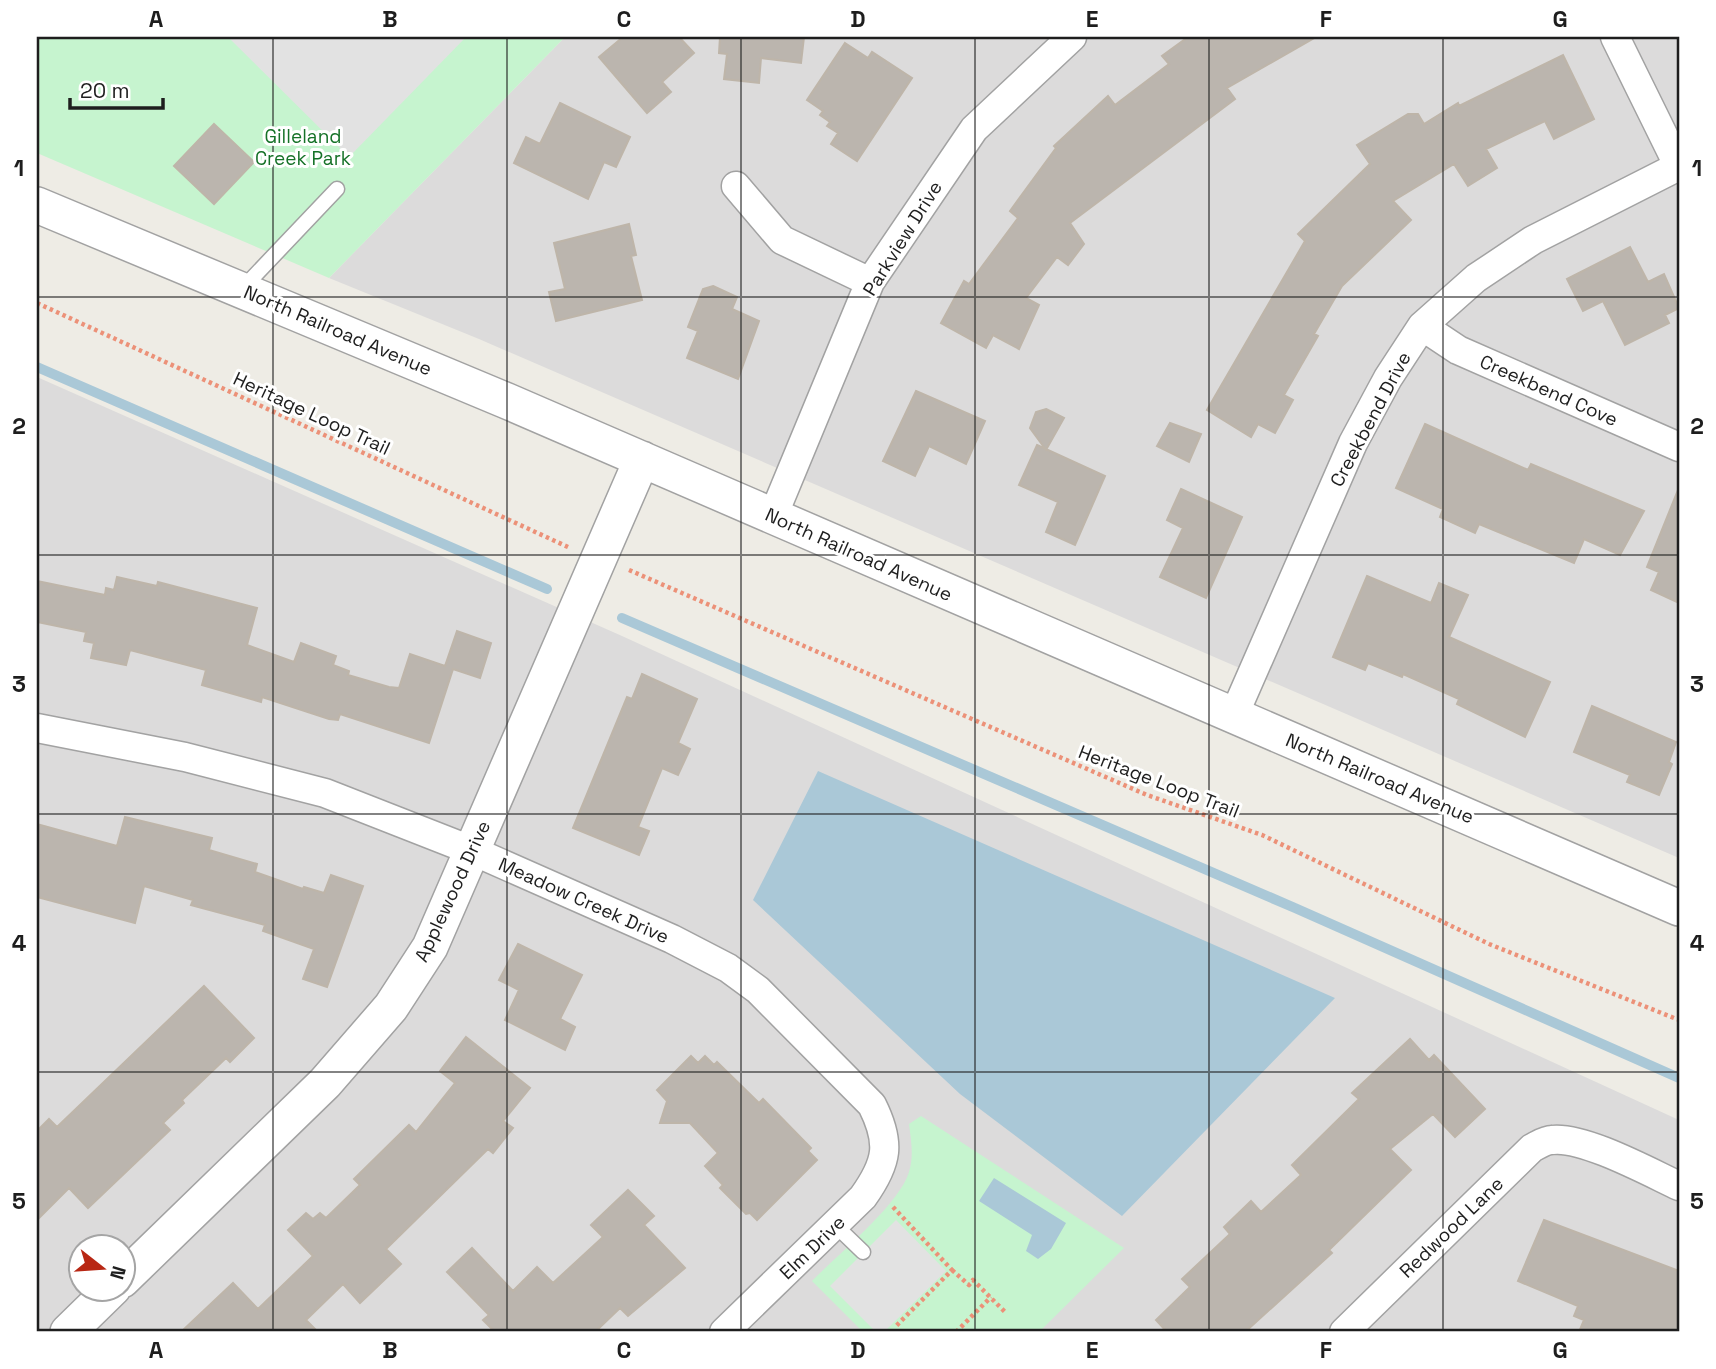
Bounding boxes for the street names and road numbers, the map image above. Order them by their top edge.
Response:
street label: Parkview Drive [857,176,948,300]
street label: North Railroad Avenue [240,279,436,381]
street label: Creekbend Drive [1324,347,1417,491]
street label: Creekbend Cove [1476,349,1622,432]
street label: Heritage Loop Trail [229,366,394,461]
street label: North Railroad Avenue [761,502,956,607]
street label: North Railroad Avenue [1282,727,1478,829]
street label: Heritage Loop Trail [1075,739,1243,824]
street label: Applewood Drive [409,816,496,966]
street label: Meadow Creek Drive [494,852,673,949]
street label: Redwood Lane [1394,1171,1509,1283]
street label: Elm Drive [774,1210,851,1285]

